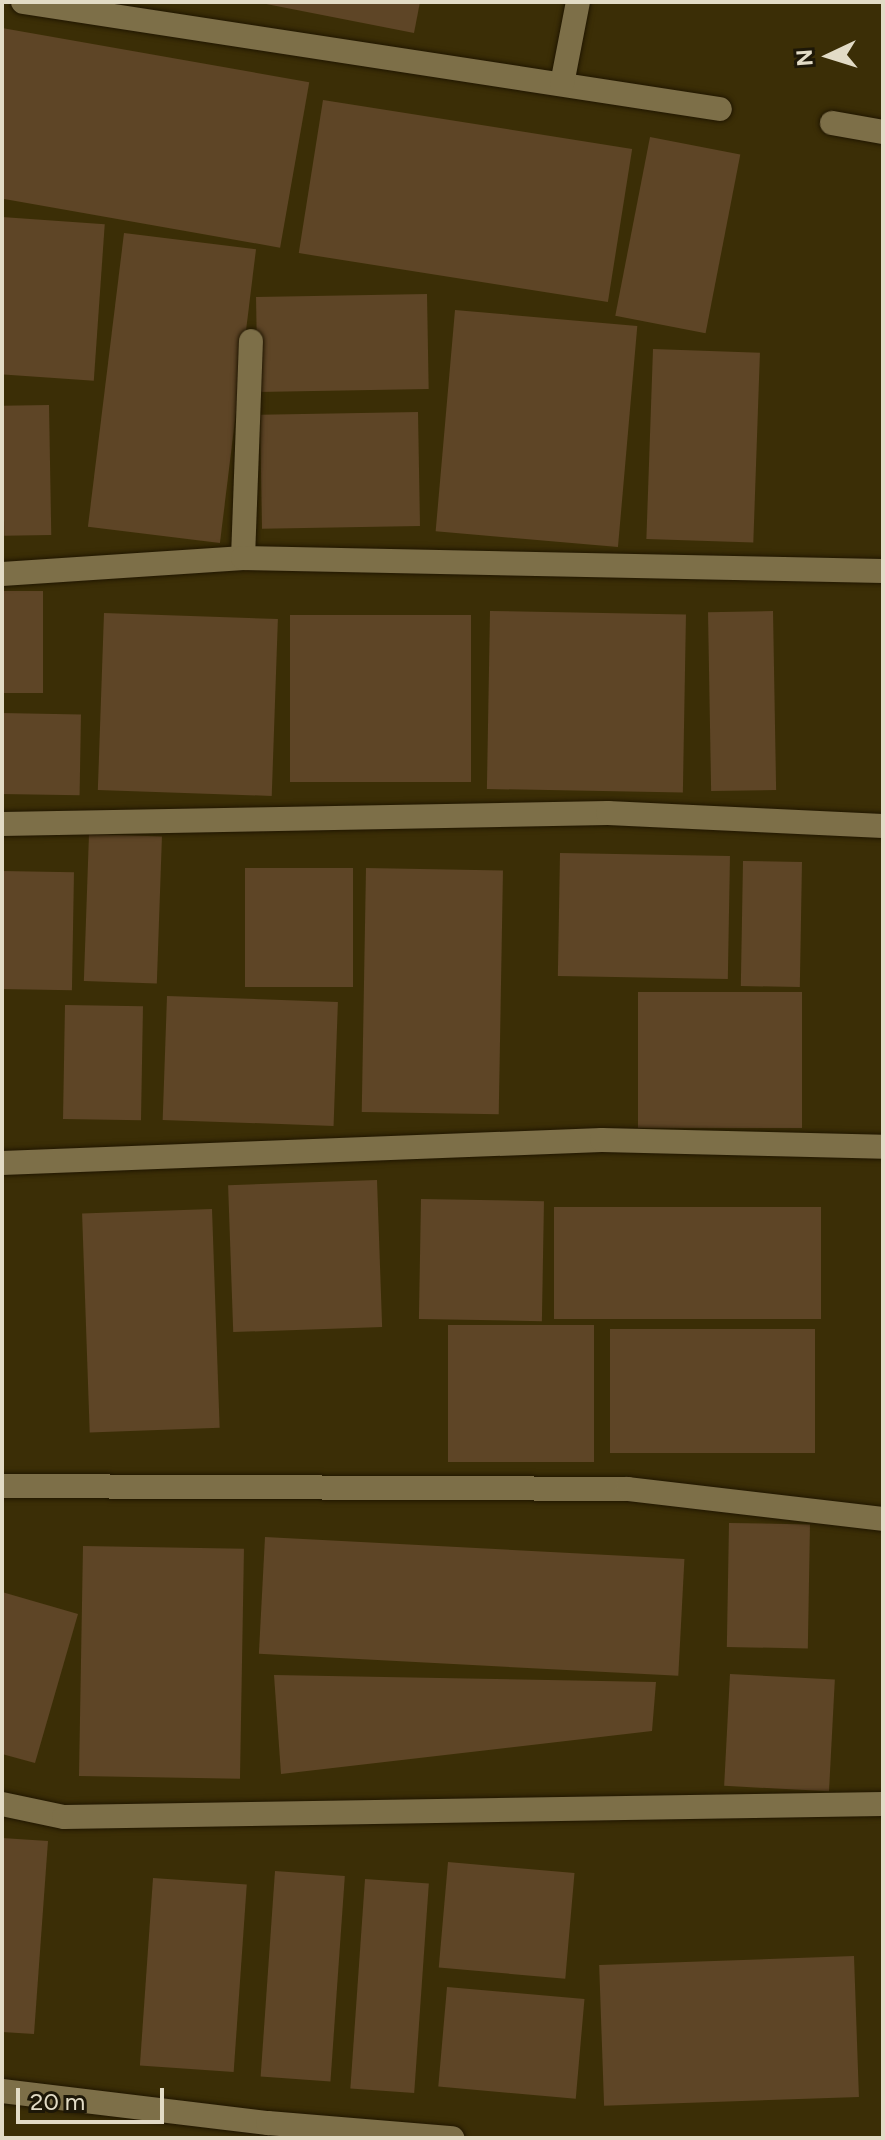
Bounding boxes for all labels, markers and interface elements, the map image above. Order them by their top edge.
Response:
north arrow [789,16,869,96]
text: N [790,48,819,67]
scale bar [20,2072,168,2122]
text: 20 m [30,2087,85,2116]

